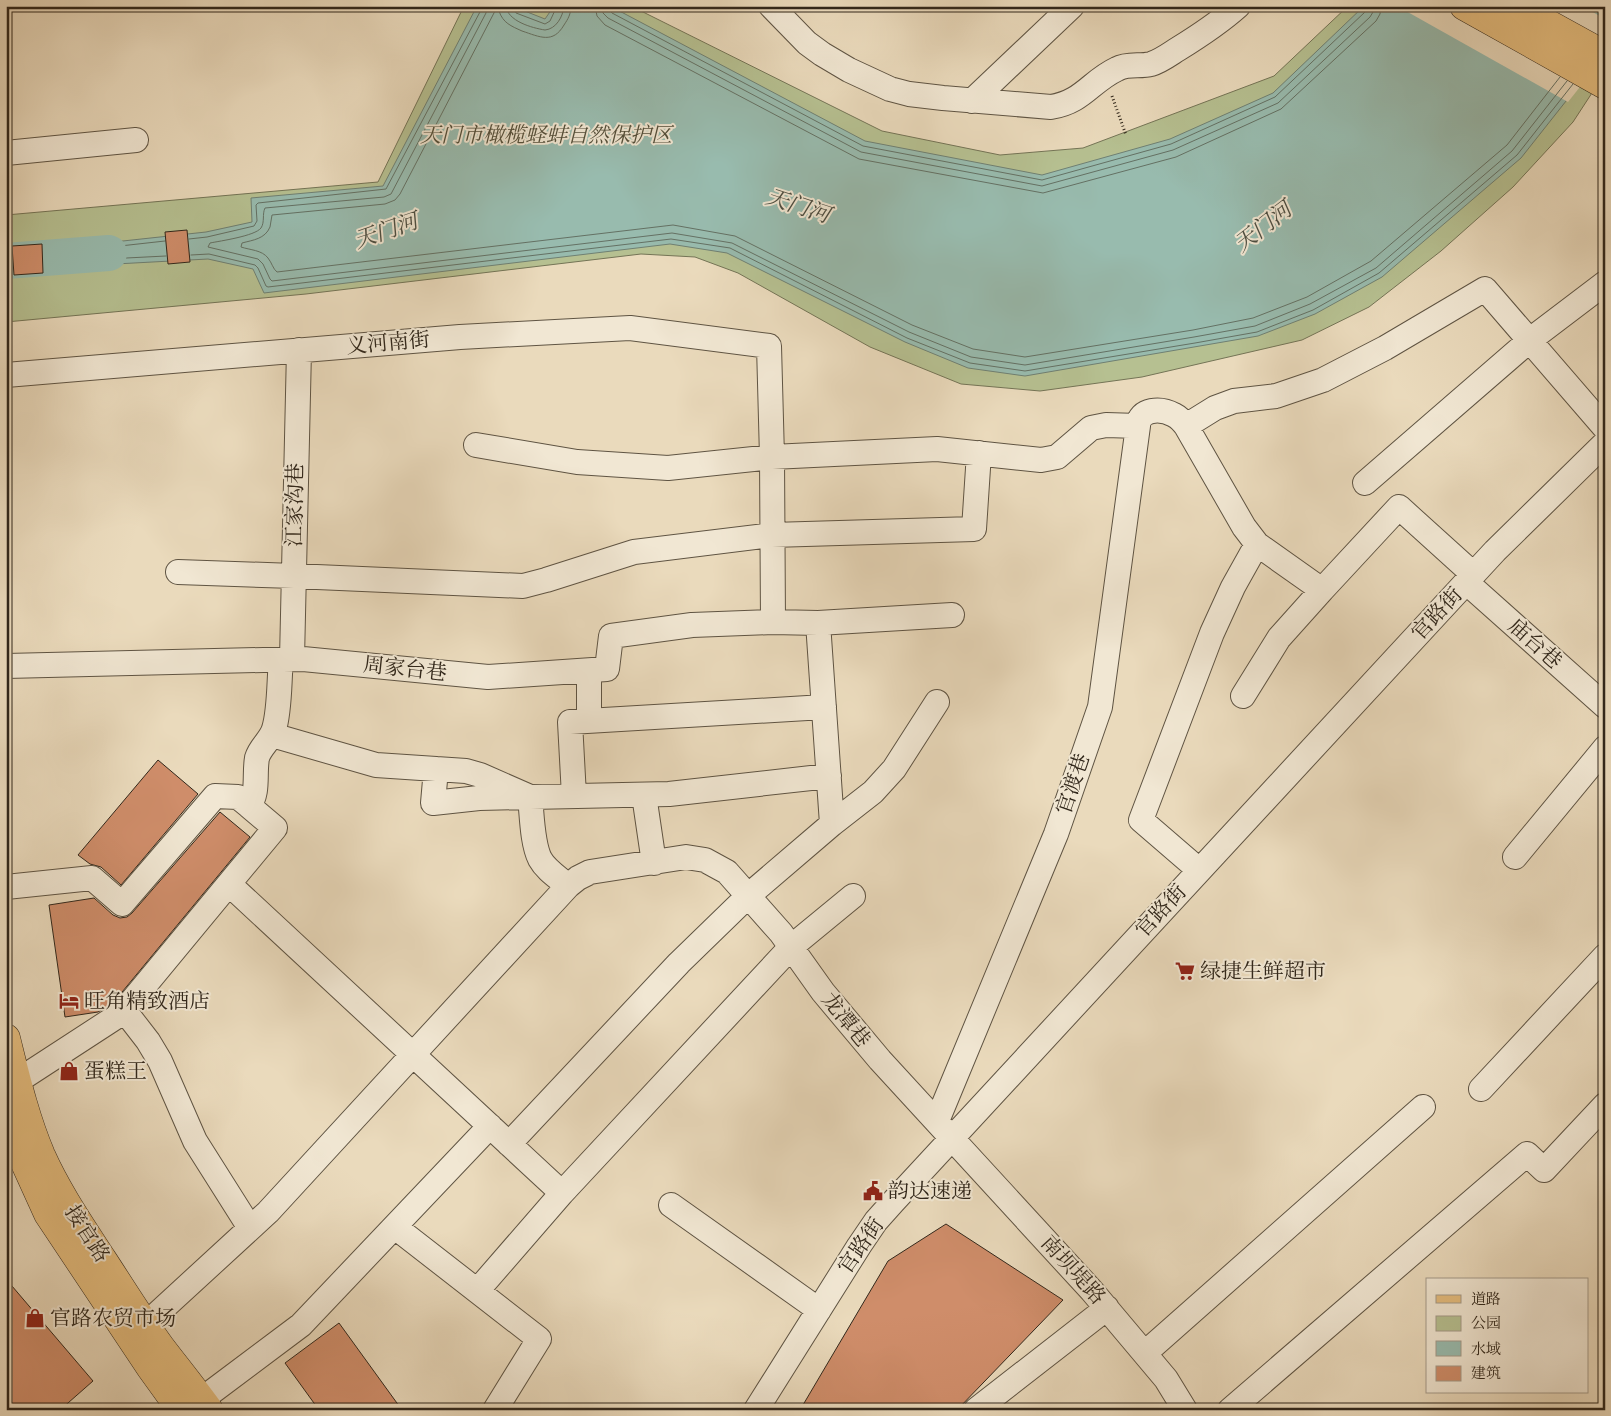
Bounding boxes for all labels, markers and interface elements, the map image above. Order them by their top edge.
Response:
park label: 天门市橄榄蛏蚌自然保护区 [420,122,675,149]
water label: 天门河 [762,182,838,231]
water label: 天门河 [1228,193,1301,258]
water label: 天门河 [350,206,426,255]
street label: 义河南街 [345,326,431,360]
street label: 江家沟巷 [281,463,309,547]
street label: 官路街 [1406,582,1468,646]
street label: 庙台巷 [1503,613,1567,675]
street label: 周家台巷 [362,651,448,687]
street label: 官渡巷 [1050,750,1096,818]
street label: 官路街 [1130,879,1192,943]
place label: 绿捷生鲜超市 [1200,958,1326,985]
supermarket icon: 绿捷生鲜超市 [1174,960,1196,982]
street label: 龙潭巷 [816,987,876,1053]
place label: 旺角精致酒店 [84,988,210,1015]
hotel icon: 旺角精致酒店 [58,990,80,1012]
place label: 蛋糕王 [84,1058,147,1085]
shop icon: 蛋糕王 [58,1060,80,1082]
place label: 韵达速递 [888,1178,972,1205]
public building icon: 韵达速递 [862,1180,884,1202]
street label: 接官路 [59,1200,115,1268]
street label: 官路街 [832,1212,890,1280]
street label: 南坝堤路 [1035,1230,1111,1310]
legend [1426,1278,1588,1394]
text: 道路 [1471,1290,1501,1309]
place label: 官路农贸市场 [50,1305,176,1332]
shop icon: 官路农贸市场 [24,1307,46,1329]
text: 公园 [1471,1314,1501,1333]
text: 水域 [1471,1340,1501,1359]
text: 建筑 [1471,1364,1501,1383]

